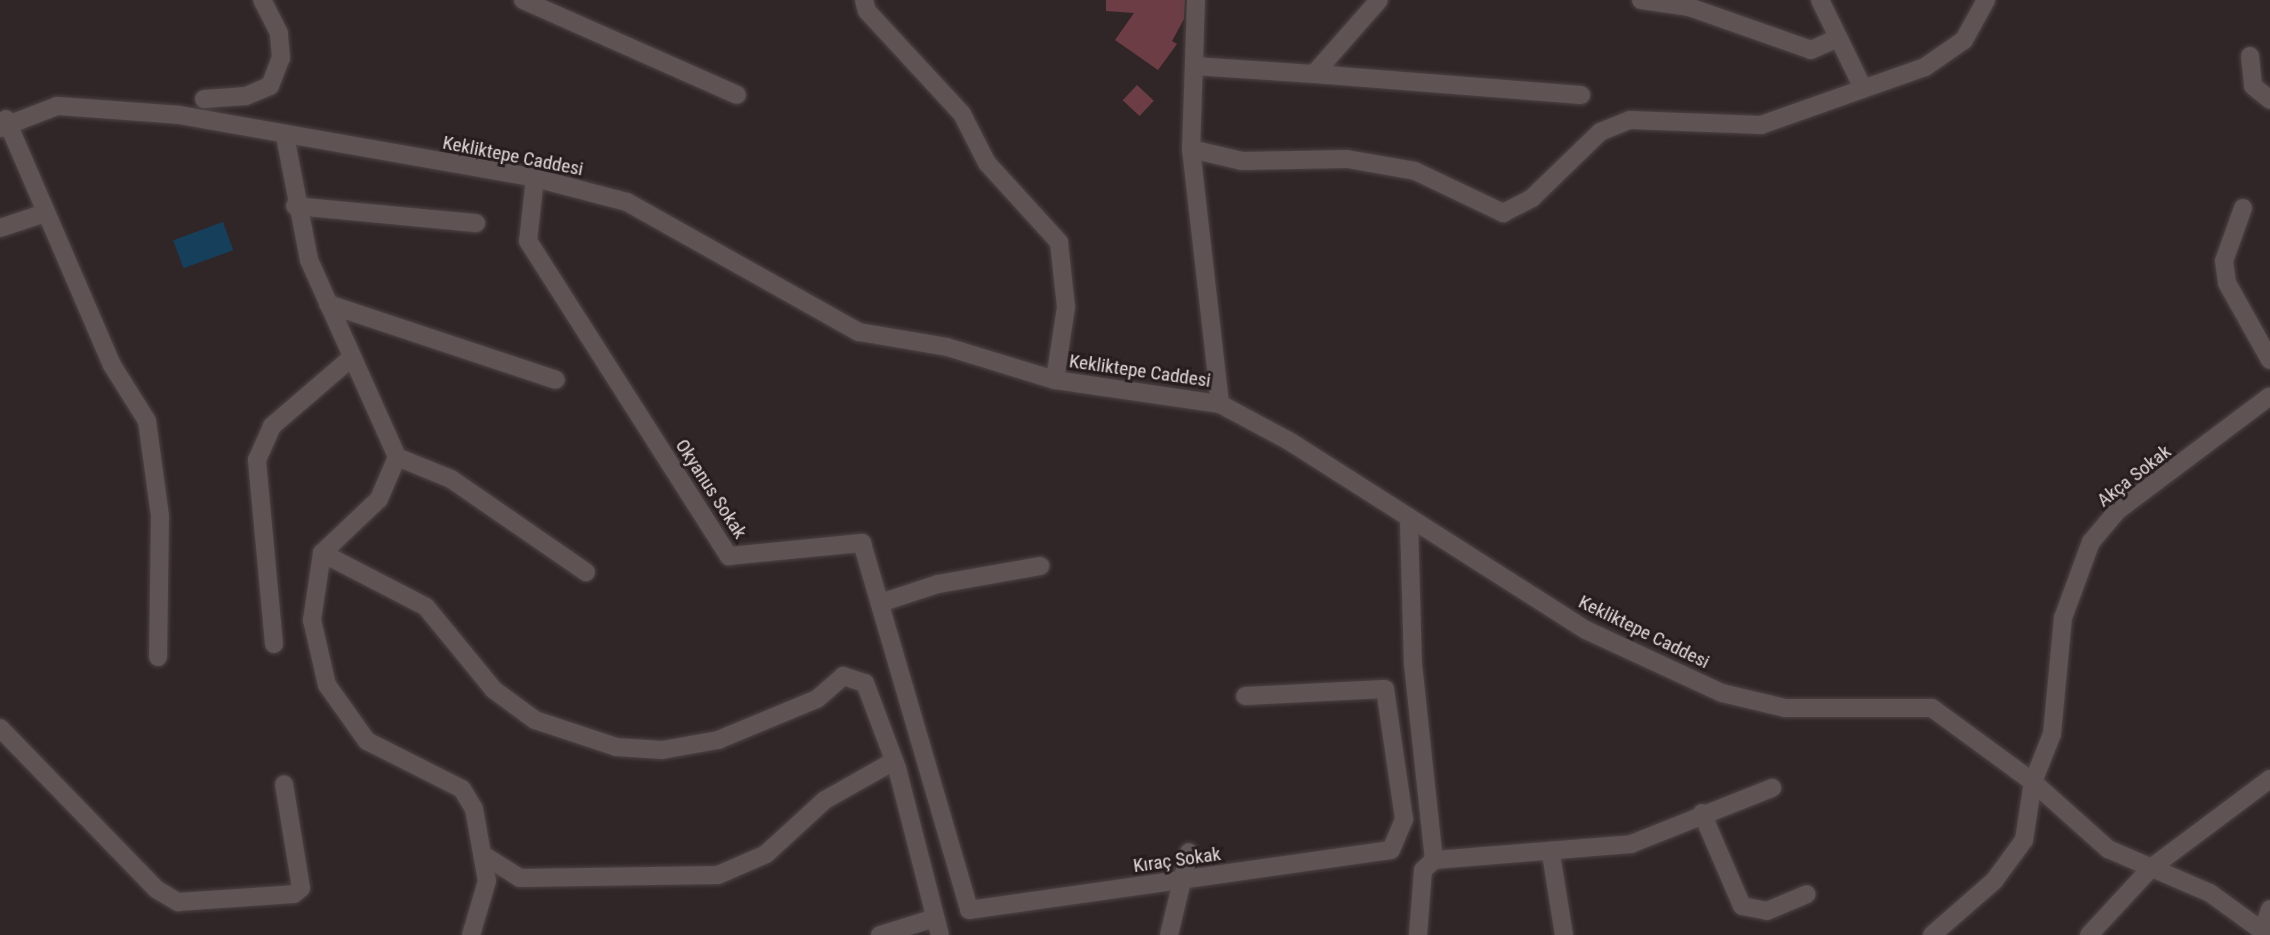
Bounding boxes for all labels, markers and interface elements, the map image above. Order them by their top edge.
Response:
street label: Kekliktepe Caddesi [441,131,585,181]
street label: Kekliktepe Caddesi [1068,350,1212,392]
street label: Okyanus Sokak [670,435,752,543]
street label: Akça Sokak [2093,440,2175,512]
street label: Kekliktepe Caddesi [1575,590,1713,674]
street label: Kıraç Sokak [1132,843,1222,877]

